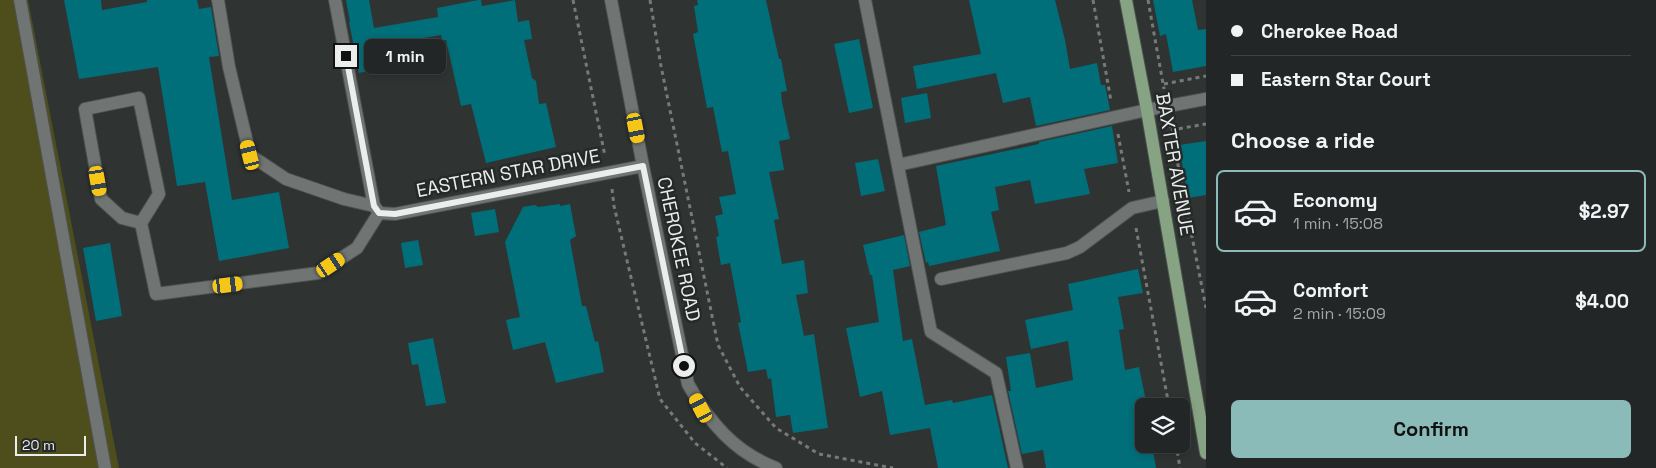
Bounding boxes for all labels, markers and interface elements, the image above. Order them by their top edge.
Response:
text: Cherokee Road [1261,19,1398,44]
callout: 1 min [364,38,446,74]
route end [335,45,357,67]
text: 1 min [385,46,425,67]
text: Eastern Star Court [1261,67,1431,92]
street label: BAXTER AVENUE [1150,91,1200,237]
car [625,112,646,144]
text: Choose a ride [1231,126,1375,154]
car [239,139,260,171]
street label: EASTERN STAR DRIVE [414,143,602,203]
car [88,165,107,197]
street label: CHEROKEE ROAD [651,174,707,324]
text: Economy [1293,188,1377,213]
icon: car [1233,189,1278,234]
text: $2.97 [1579,199,1629,224]
text: 1 min · 15:08 [1293,213,1383,234]
car [314,250,347,280]
car [212,276,243,294]
text: Comfort [1293,278,1369,303]
icon: car [1233,279,1278,324]
text: $4.00 [1575,289,1629,314]
text: 2 min · 15:09 [1293,303,1386,324]
route start [673,355,695,377]
car [687,391,714,425]
map controls [1135,398,1190,453]
button: layers [1135,398,1190,453]
button: Confirm [1231,400,1631,458]
scale bar [15,433,86,456]
text: 20 m [22,436,55,454]

